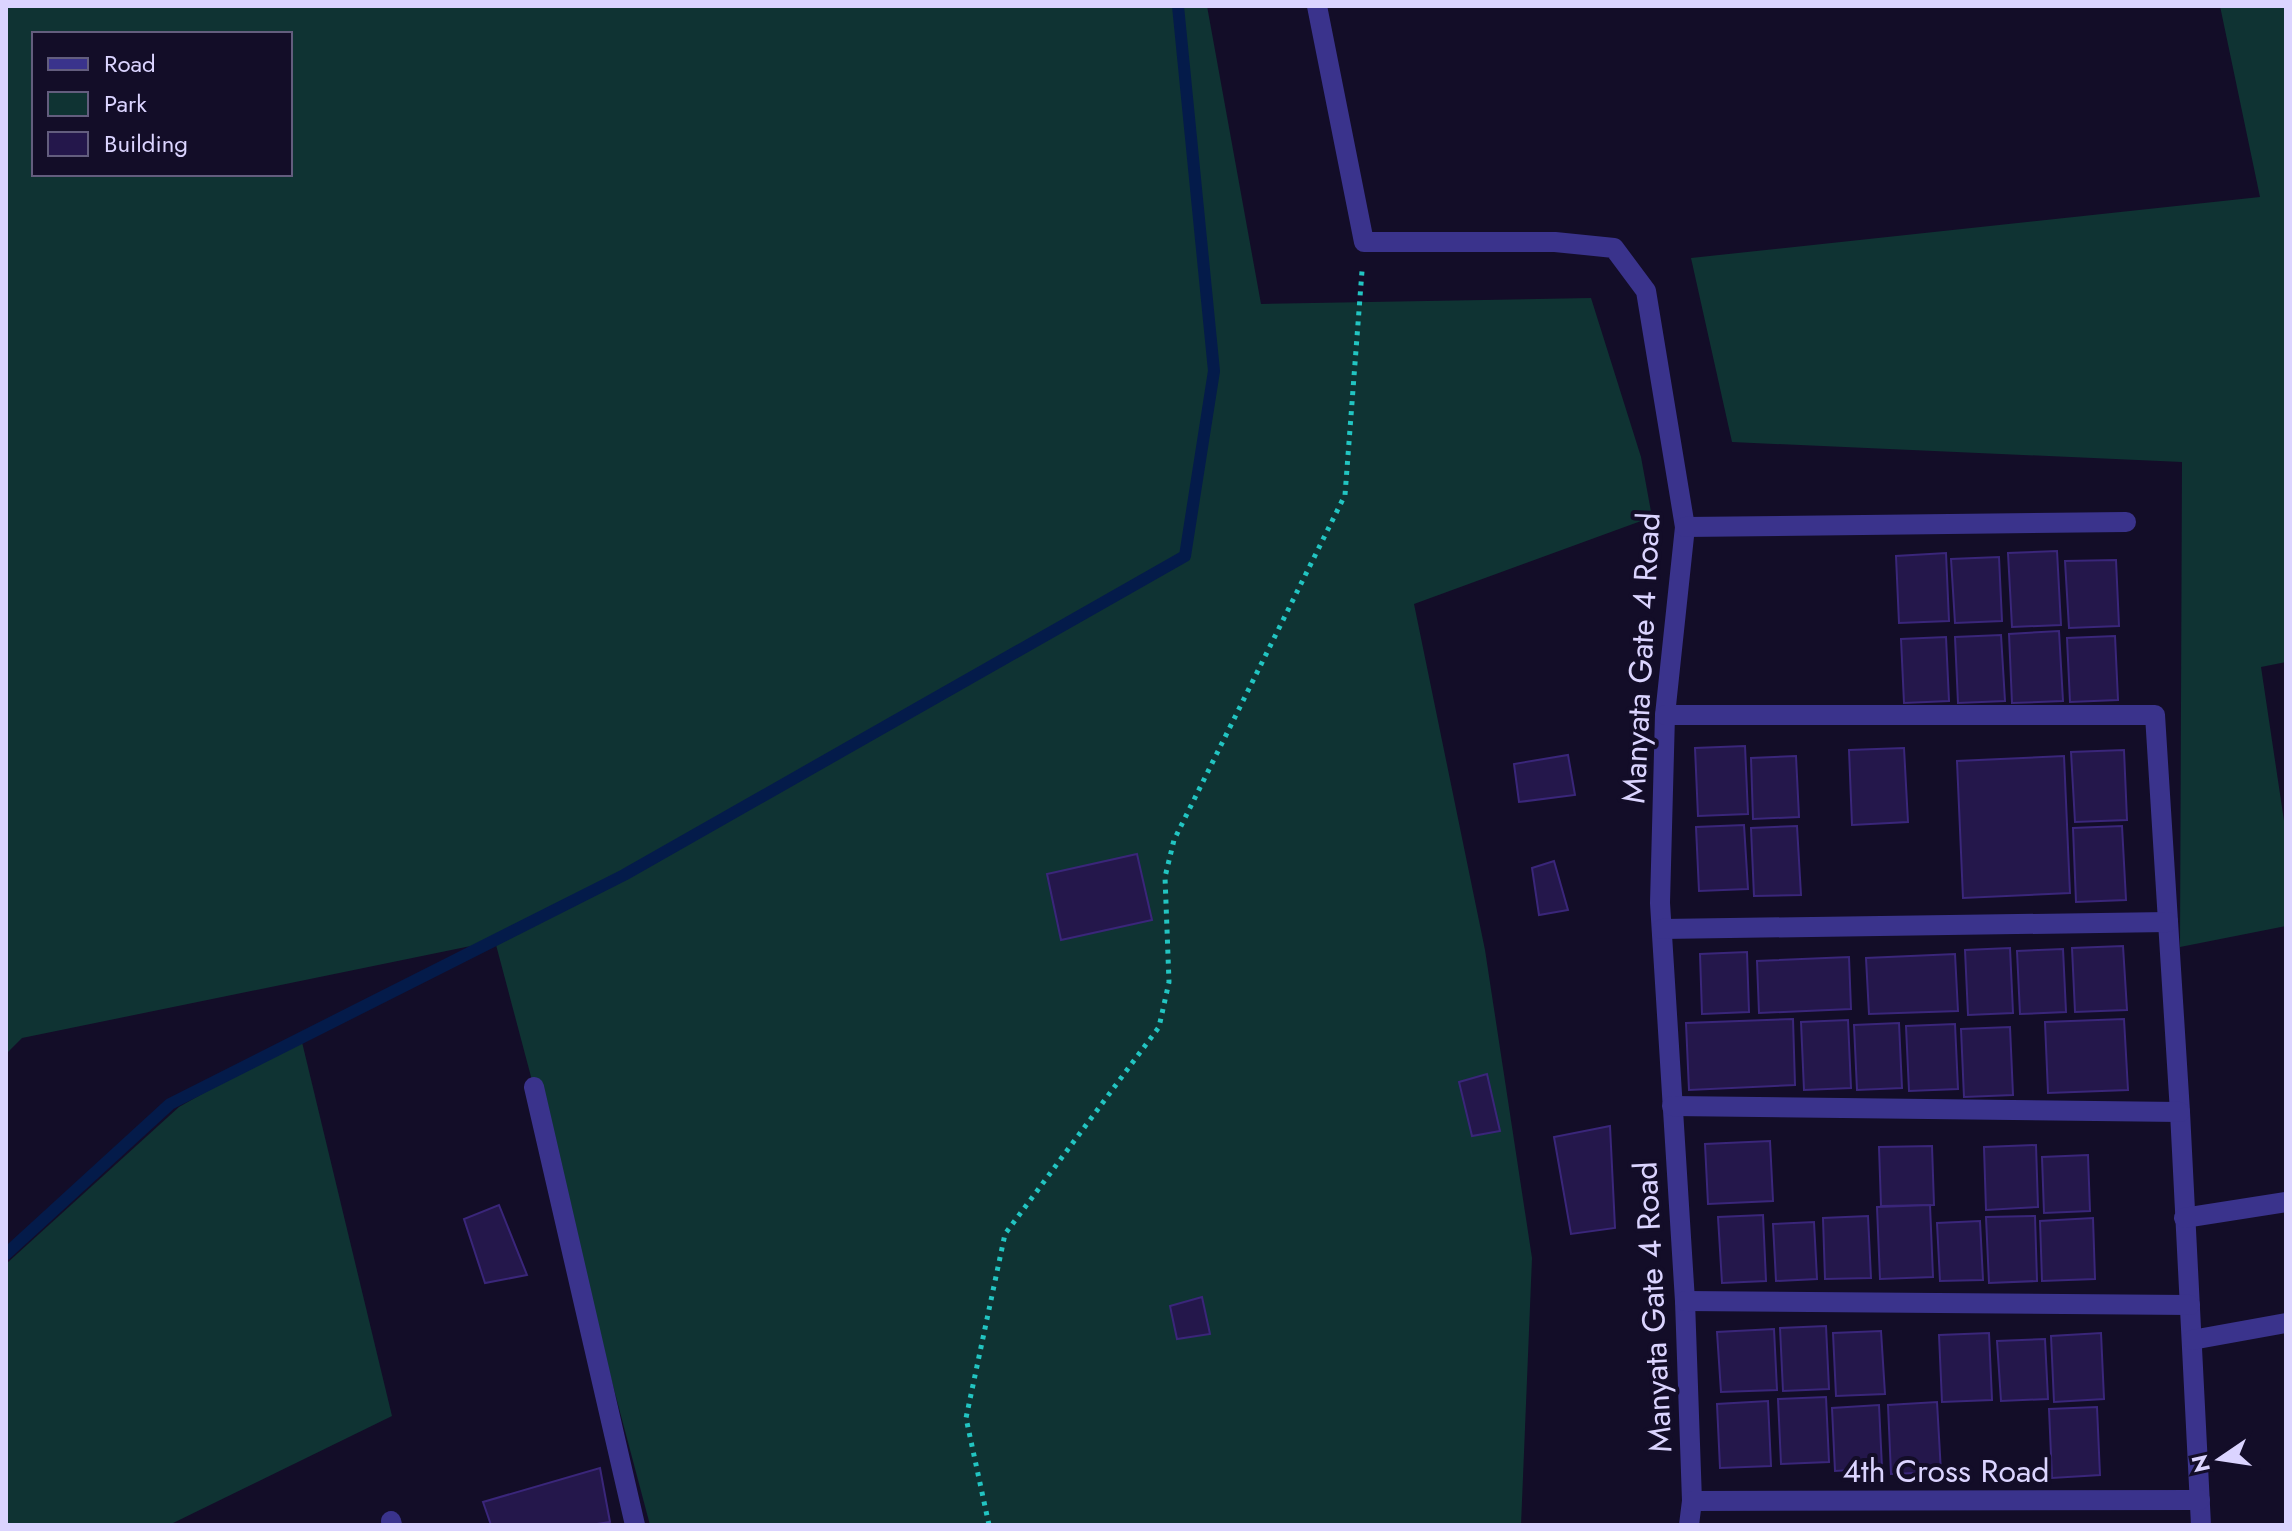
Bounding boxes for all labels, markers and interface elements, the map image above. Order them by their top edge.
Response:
legend [32,32,292,176]
text: Road [104,46,156,81]
text: Park [104,86,147,121]
text: Building [104,126,188,161]
street label: Manyata Gate 4 Road [1610,511,1672,805]
street label: Manyata Gate 4 Road [1622,1160,1684,1454]
north arrow [2180,1419,2260,1499]
street label: 4th Cross Road [1842,1448,2050,1494]
text: N [2183,1451,2218,1476]

